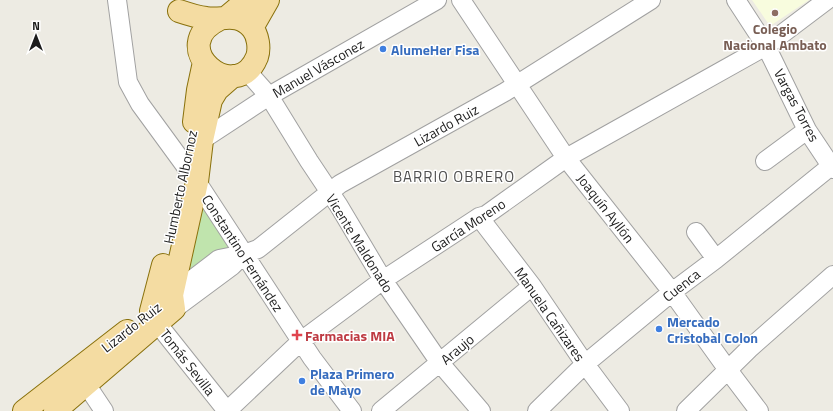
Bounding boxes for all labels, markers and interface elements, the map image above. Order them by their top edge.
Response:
marker: Colegio Nacional Ambato [770,8,780,18]
north arrow [16,16,56,56]
text: N [32,18,40,34]
place label: Colegio Nacional Ambato [723,18,827,55]
street label: Manuel Vásconez [268,33,368,103]
place label: AlumeHer Fisa [391,39,479,60]
marker: AlumeHer Fisa [378,44,388,54]
street label: Vargas Torres [769,65,825,145]
street label: Lizardo Ruiz [410,99,482,151]
street label: Humberto Albornoz [158,128,202,246]
district label: BARRIO OBRERO [393,165,515,188]
street label: Joaquín Ayllón [572,169,640,247]
street label: Constantino Fernández [197,190,289,316]
street label: Vicente Maldonado [321,190,399,296]
street label: García Moreno [426,193,510,257]
street label: Manuela Cañizares [510,263,590,365]
street label: Cuenca [658,264,704,306]
street label: Lizardo Ruiz [96,297,166,357]
place label: Mercado Cristobal Colon [667,311,758,348]
street label: Tomás Sevilla [155,324,221,400]
marker: Mercado Cristobal Colon [654,324,664,334]
place label: Farmacias MIA [305,325,395,346]
street label: Araujo [436,329,478,369]
marker: Farmacias MIA [292,330,302,340]
place label: Plaza Primero de Mayo [310,363,394,400]
marker: Plaza Primero de Mayo [297,376,307,386]

